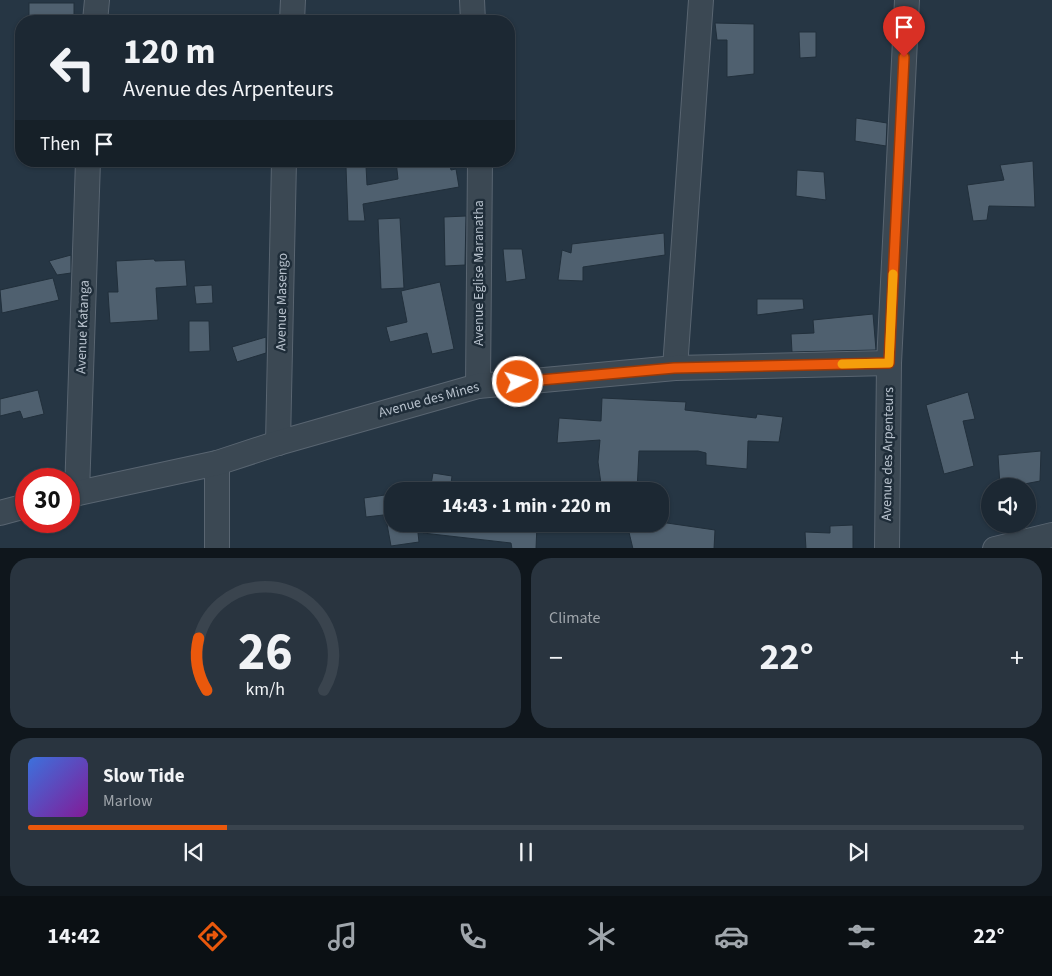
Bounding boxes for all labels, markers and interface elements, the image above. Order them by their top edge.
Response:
pin [883,6,925,57]
icon: arrive [890,13,918,41]
text: 120 m [123,27,215,77]
icon: left [40,35,105,100]
text: Avenue des Arpenteurs [123,73,333,105]
icon: arrive [90,130,118,158]
text: Then [40,131,80,158]
street label: Avenue Eglise Maranatha [469,200,489,346]
street label: Avenue Masengo [271,253,293,351]
street label: Avenue Katanga [71,280,95,374]
position arrow [491,355,543,407]
street label: Avenue des Mines [376,377,482,423]
street label: Avenue des Arpenteurs [877,387,899,521]
speed limit sign: 30 [15,468,80,533]
map controls [981,478,1036,533]
button: sound [981,478,1036,533]
text: 14:43 · 1 min · 220 m [442,493,611,520]
text: Climate [549,607,600,629]
text: 26 [238,616,293,690]
text: 22° [760,630,814,684]
text: − [549,638,563,678]
text: + [1010,638,1024,678]
text: km/h [246,677,285,702]
text: Slow Tide [103,763,184,790]
text: Marlow [103,790,152,812]
icon: previous [180,838,208,866]
icon: pause [512,838,540,866]
icon: next [844,838,872,866]
icon: directions [195,919,230,954]
icon: music [325,919,360,954]
icon: phone [455,919,490,954]
icon: climate [584,919,619,954]
icon: car [714,919,749,954]
icon: filters [844,919,879,954]
text: 14:42 [47,920,100,952]
text: 22° [973,920,1005,952]

